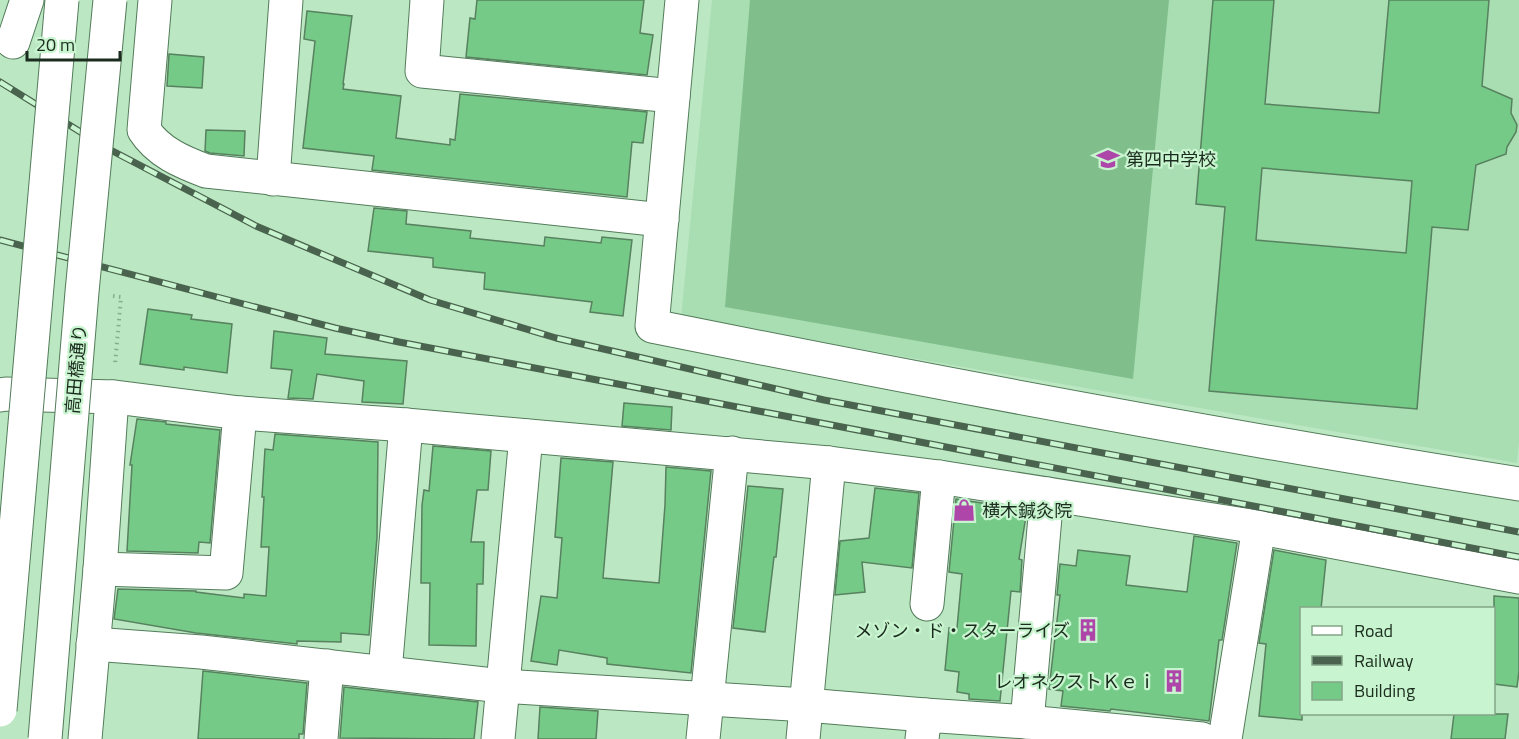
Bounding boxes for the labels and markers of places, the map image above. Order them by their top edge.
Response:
school or university icon: 第四中学校 [1095,146,1121,172]
place label: 第四中学校 [1126,146,1216,173]
shop icon: 横木鍼灸院 [951,497,977,523]
place label: 横木鍼灸院 [982,497,1072,524]
place label: メゾン・ド・スターライズ [855,617,1070,644]
building icon: メゾン・ド・スターライズ [1075,617,1101,643]
place label: レオネクストＫｅｉ [995,668,1156,695]
building icon: レオネクストＫｅｉ [1161,668,1187,694]

